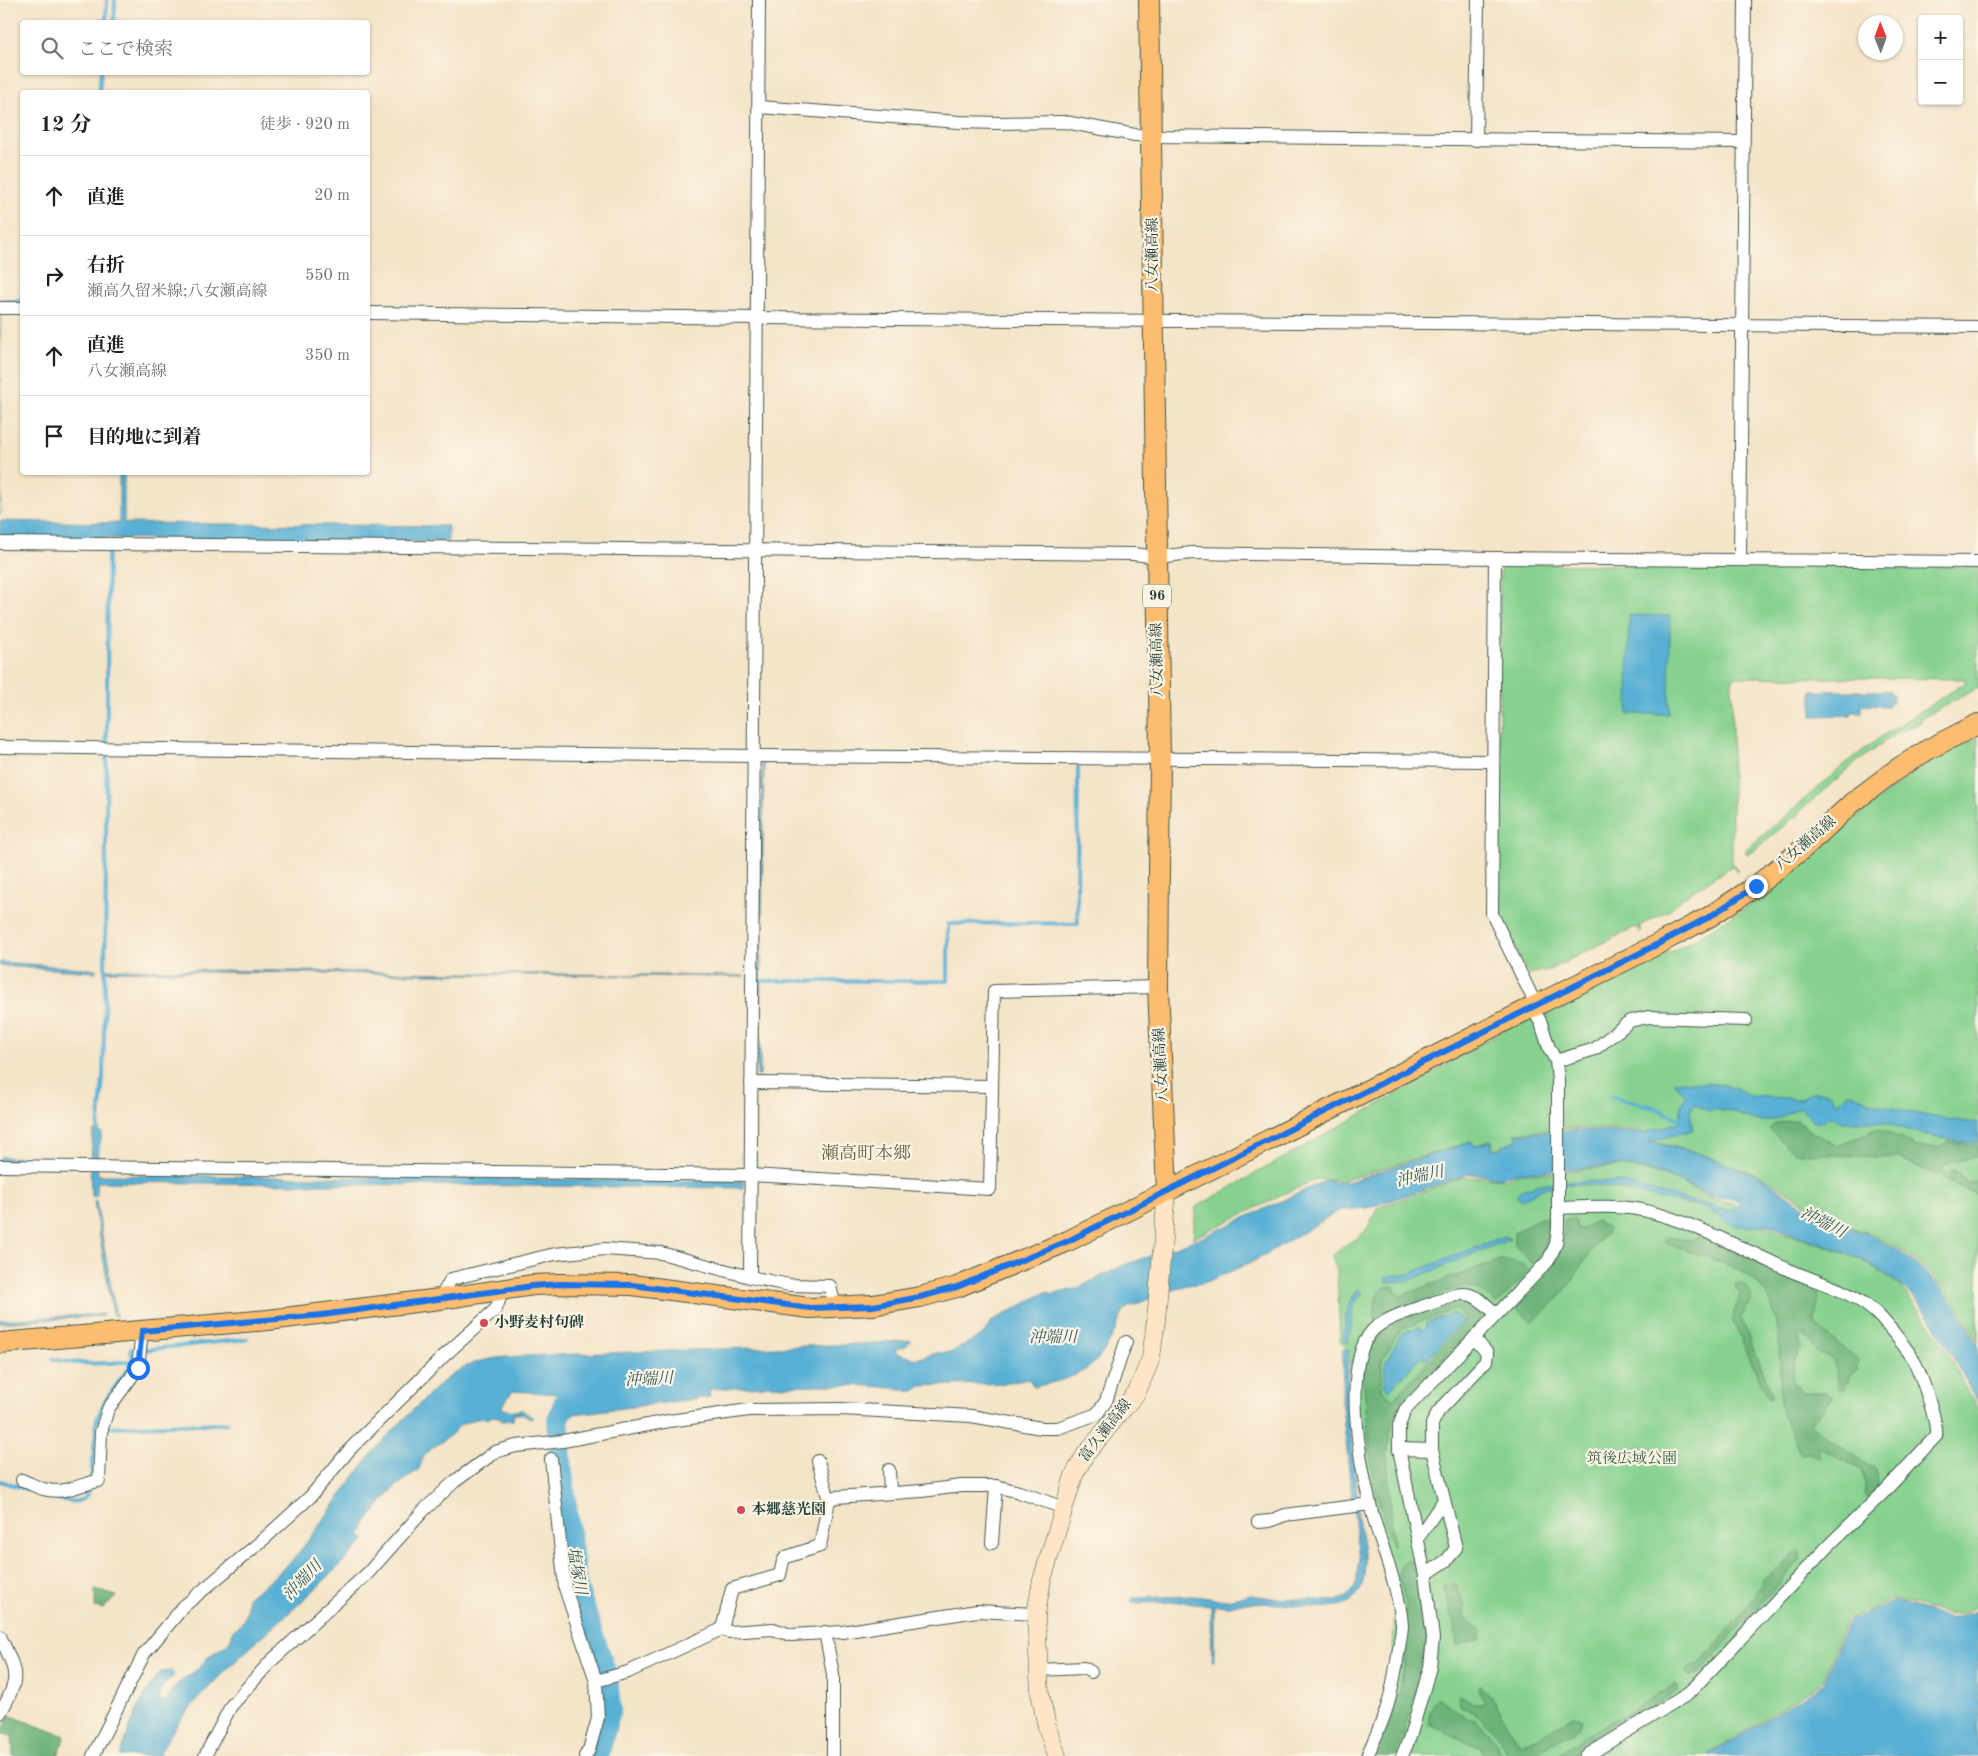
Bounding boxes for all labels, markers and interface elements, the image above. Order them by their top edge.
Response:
north arrow [1858,15,1903,60]
map controls [1918,15,1963,105]
button: + [1918,15,1963,60]
search box [20,20,370,75]
icon: search [38,34,66,62]
text: ここで検索 [78,41,173,60]
button: − [1918,60,1963,105]
text: 12 分 [40,115,91,136]
text: 徒歩 · 920 m [260,117,350,133]
icon: ahead [40,182,68,210]
text: 20 m [314,188,350,204]
text: 直進 [87,189,125,208]
street label: 八女瀬高線 [1144,217,1161,293]
text: 右折 [87,257,125,276]
icon: right [40,262,68,290]
text: 550 m [305,268,350,284]
text: 瀬高久留米線;八女瀬高線 [87,284,267,300]
text: 直進 [87,337,125,356]
icon: ahead [40,342,68,370]
text: 350 m [305,348,350,364]
text: 八女瀬高線 [87,364,167,380]
icon: arrive [40,422,68,450]
text: 目的地に到着 [87,429,201,448]
road number: 96 [1143,584,1171,608]
street label: 八女瀬高線 [1148,622,1166,698]
street label: 八女瀬高線 [1771,812,1839,874]
route end [1745,875,1768,898]
street label: 八女瀬高線 [1151,1027,1171,1103]
district label: 瀬高町本郷 [821,1143,911,1163]
water label: 沖端川 [1394,1162,1447,1190]
water label: 沖端川 [1798,1203,1851,1242]
place label: 小野麦村句碑 [494,1314,584,1331]
marker: 小野麦村句碑 [478,1317,490,1329]
water label: 沖端川 [1029,1328,1079,1346]
route start [127,1357,150,1380]
water label: 沖端川 [625,1369,675,1389]
street label: 富久瀬高線 [1075,1396,1135,1465]
park label: 筑後広域公園 [1587,1450,1677,1467]
place label: 本郷慈光園 [751,1501,826,1518]
marker: 本郷慈光園 [735,1504,747,1516]
water label: 塩塚川 [564,1546,590,1598]
water label: 沖端川 [279,1555,327,1604]

